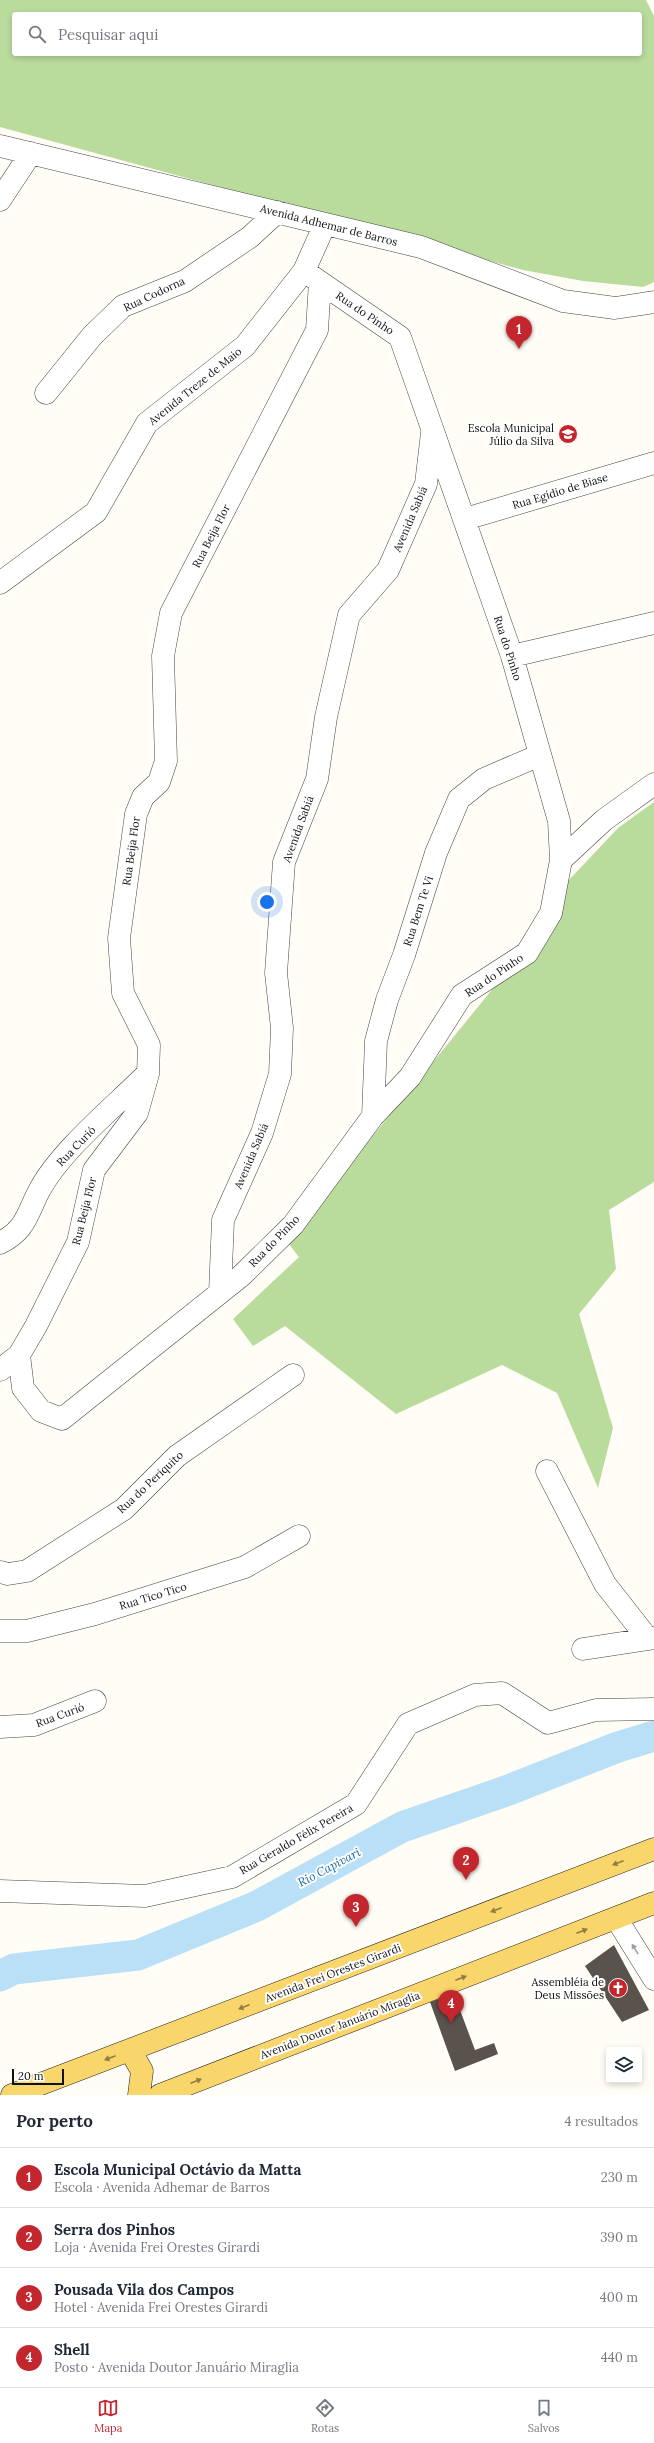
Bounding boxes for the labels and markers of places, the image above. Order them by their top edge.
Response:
pin: 1 [506,316,532,349]
place label: Escola Municipal Júlio da Silva [468,421,554,448]
school or university icon: Escola Municipal Júlio da Silva [557,423,579,445]
pin: 2 [453,1847,479,1880]
pin: 3 [343,1894,369,1927]
place label: Assembléia de Deus Missões [531,1975,604,2002]
church icon: Assembléia de Deus Missões [607,1977,629,1999]
pin: 4 [438,1990,464,2023]

